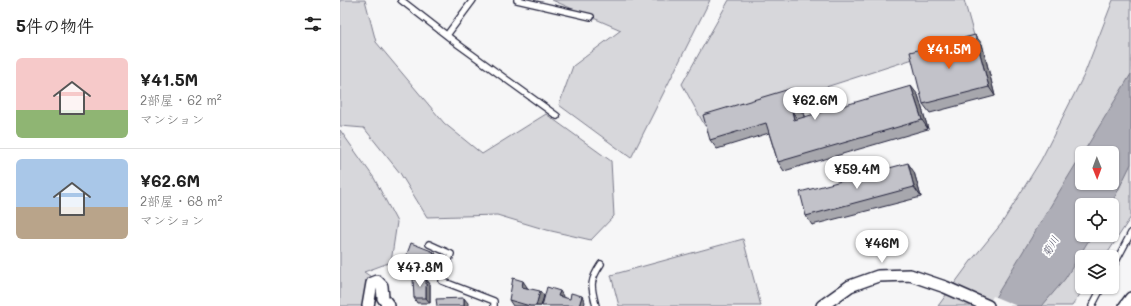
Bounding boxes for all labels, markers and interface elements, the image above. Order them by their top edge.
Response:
icon: filters [302,13,324,35]
text: 5件の物件 [16,14,94,36]
pin: ¥41.5M [916,36,982,70]
text: ¥41.5M [927,40,971,57]
text: ¥41.5M [140,68,198,90]
icon: home [48,74,96,122]
pin: ¥62.6M [782,87,848,121]
text: 2部屋 · 62 m² [140,91,222,108]
text: ¥62.6M [792,91,838,108]
text: マンション [140,110,204,127]
north arrow [1075,146,1119,190]
map controls [1075,146,1119,294]
pin: ¥59.4M [824,156,890,190]
text: ¥59.4M [834,160,880,177]
text: ¥62.6M [140,169,200,191]
icon: home [48,175,96,223]
text: 2部屋 · 68 m² [140,192,222,209]
button: locate [1075,198,1119,242]
text: マンション [140,211,204,228]
pin: ¥46M [858,230,906,264]
water label: 菊川 [1038,233,1062,259]
text: ¥46M [864,234,900,251]
button: layers [1075,250,1119,294]
pin: ¥47.8M [387,254,453,288]
text: ¥47.8M [397,258,443,275]

